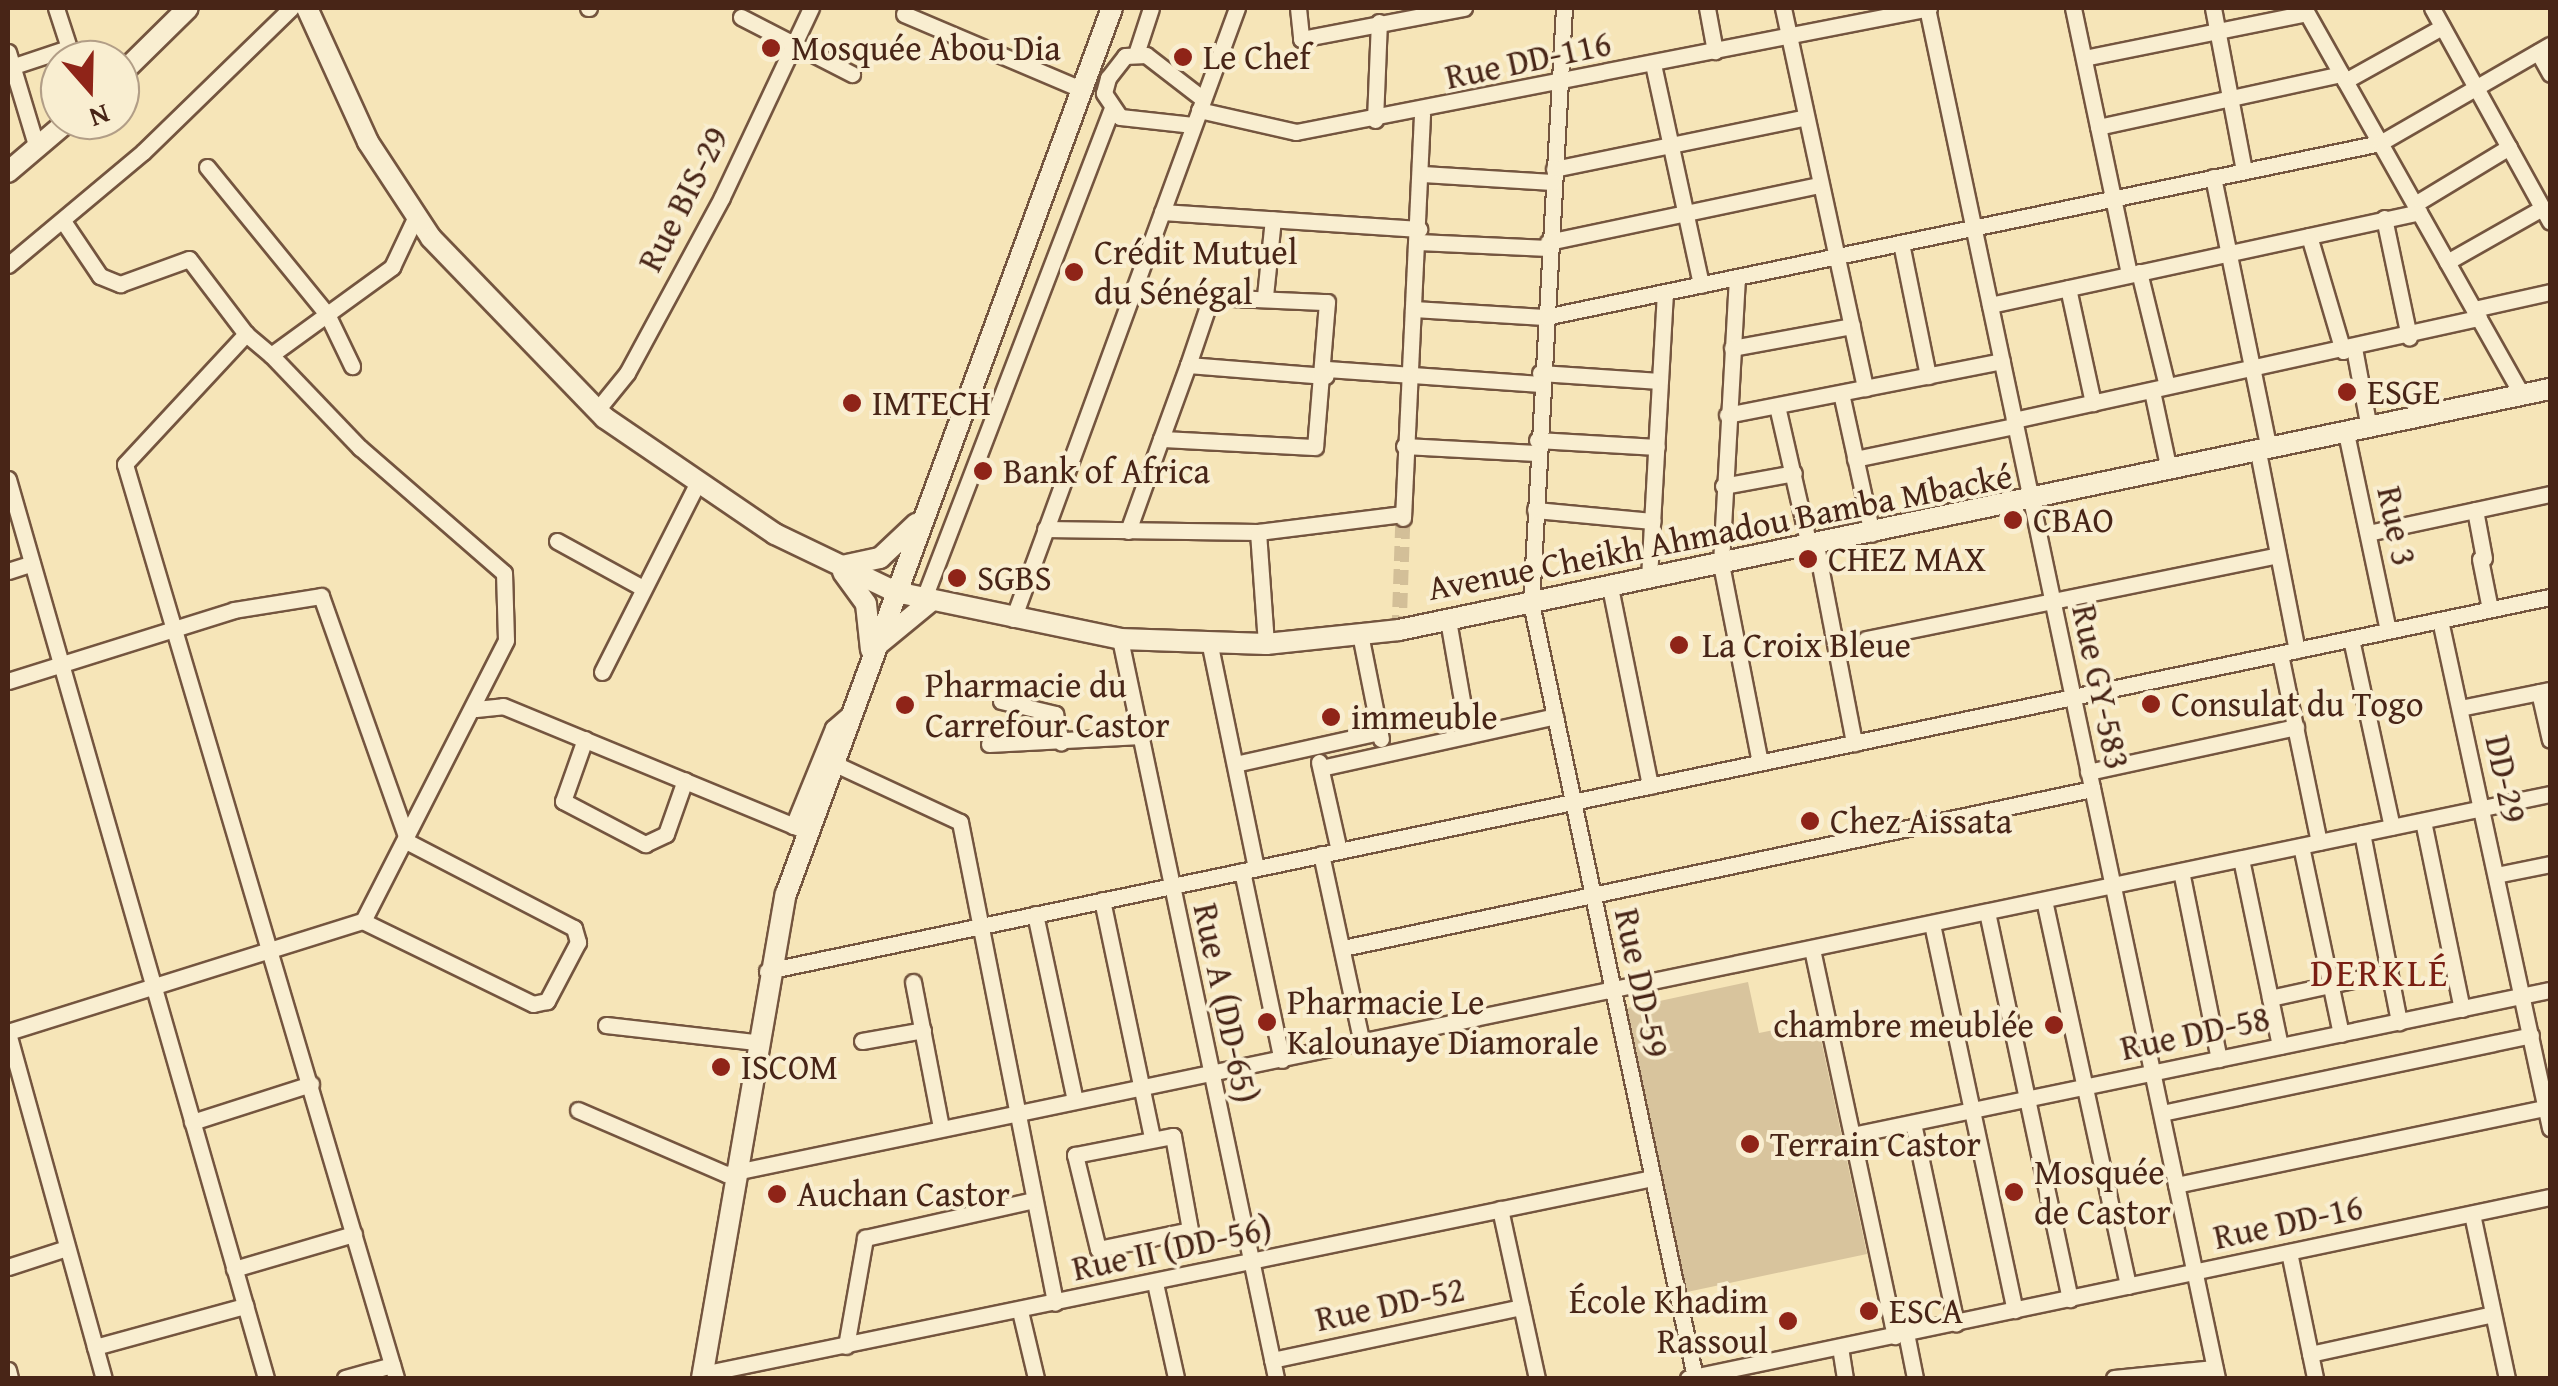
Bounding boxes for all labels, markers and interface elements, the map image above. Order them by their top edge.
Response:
street label: Rue DD-116 [1441,22,1615,98]
place label: Mosquée Abou Dia [791,27,1061,69]
place label: Le Chef [1203,36,1311,78]
marker: Mosquée Abou Dia [760,37,782,59]
north arrow [40,40,140,140]
marker: Le Chef [1172,46,1194,68]
text: N [84,94,116,139]
street label: Rue BIS-29 [629,120,737,278]
place label: Crédit Mutuel du Sénégal [1094,231,1298,313]
marker: Crédit Mutuel du Sénégal [1063,261,1085,283]
place label: ESGE [2367,371,2440,413]
marker: ESGE [2336,381,2358,403]
place label: IMTECH [872,382,991,424]
marker: IMTECH [841,392,863,414]
place label: Bank of Africa [1003,450,1210,492]
street label: Avenue Cheikh Ahmadou Bamba Mbacké [1424,455,2016,609]
marker: Bank of Africa [972,460,994,482]
street label: Rue 3 [2368,482,2426,570]
place label: CBAO [2033,499,2114,541]
marker: CBAO [2002,509,2024,531]
place label: CHEZ MAX [1828,538,1986,580]
marker: CHEZ MAX [1797,548,1819,570]
place label: SGBS [977,557,1052,599]
marker: SGBS [946,567,968,589]
street label: Rue GY-583 [2063,601,2139,773]
place label: La Croix Bleue [1702,624,1911,666]
marker: La Croix Bleue [1666,632,1692,658]
place label: Pharmacie du Carrefour Castor [925,664,1170,746]
place label: Consulat du Togo [2171,683,2424,725]
marker: Consulat du Togo [2140,693,2162,715]
marker: Pharmacie du Carrefour Castor [894,694,916,716]
place label: immeuble [1351,696,1498,738]
marker: immeuble [1320,706,1342,728]
street label: DD-29 [2476,731,2536,827]
place label: Chez Aissata [1830,800,2012,842]
marker: Chez Aissata [1799,810,1821,832]
street label: Rue A (DD-65) [1184,899,1268,1107]
street label: Rue DD-59 [1606,905,1678,1061]
district label: DERKLÉ [2310,950,2450,996]
place label: Pharmacie Le Kalounaye Diamorale [1287,981,1599,1063]
street label: Rue DD-58 [2117,997,2273,1069]
place label: chambre meublée [1773,1004,2034,1046]
marker: Pharmacie Le Kalounaye Diamorale [1256,1011,1278,1033]
marker: chambre meublée [2043,1014,2065,1036]
place label: ISCOM [741,1046,838,1088]
marker: ISCOM [710,1056,732,1078]
place label: Terrain Castor [1770,1123,1981,1165]
marker: Terrain Castor [1739,1133,1761,1155]
place label: Mosquée de Castor [2034,1151,2171,1233]
place label: Auchan Castor [797,1173,1010,1215]
marker: Mosquée de Castor [2003,1181,2025,1203]
marker: Auchan Castor [766,1183,788,1205]
street label: Rue DD-16 [2210,1186,2366,1258]
street label: Rue II (DD-56) [1068,1206,1276,1290]
street label: Rue DD-52 [1312,1268,1468,1340]
place label: École Khadim Rassoul [1569,1280,1768,1362]
place label: ESCA [1889,1290,1963,1332]
marker: ESCA [1858,1300,1880,1322]
marker: École Khadim Rassoul [1777,1310,1799,1332]

